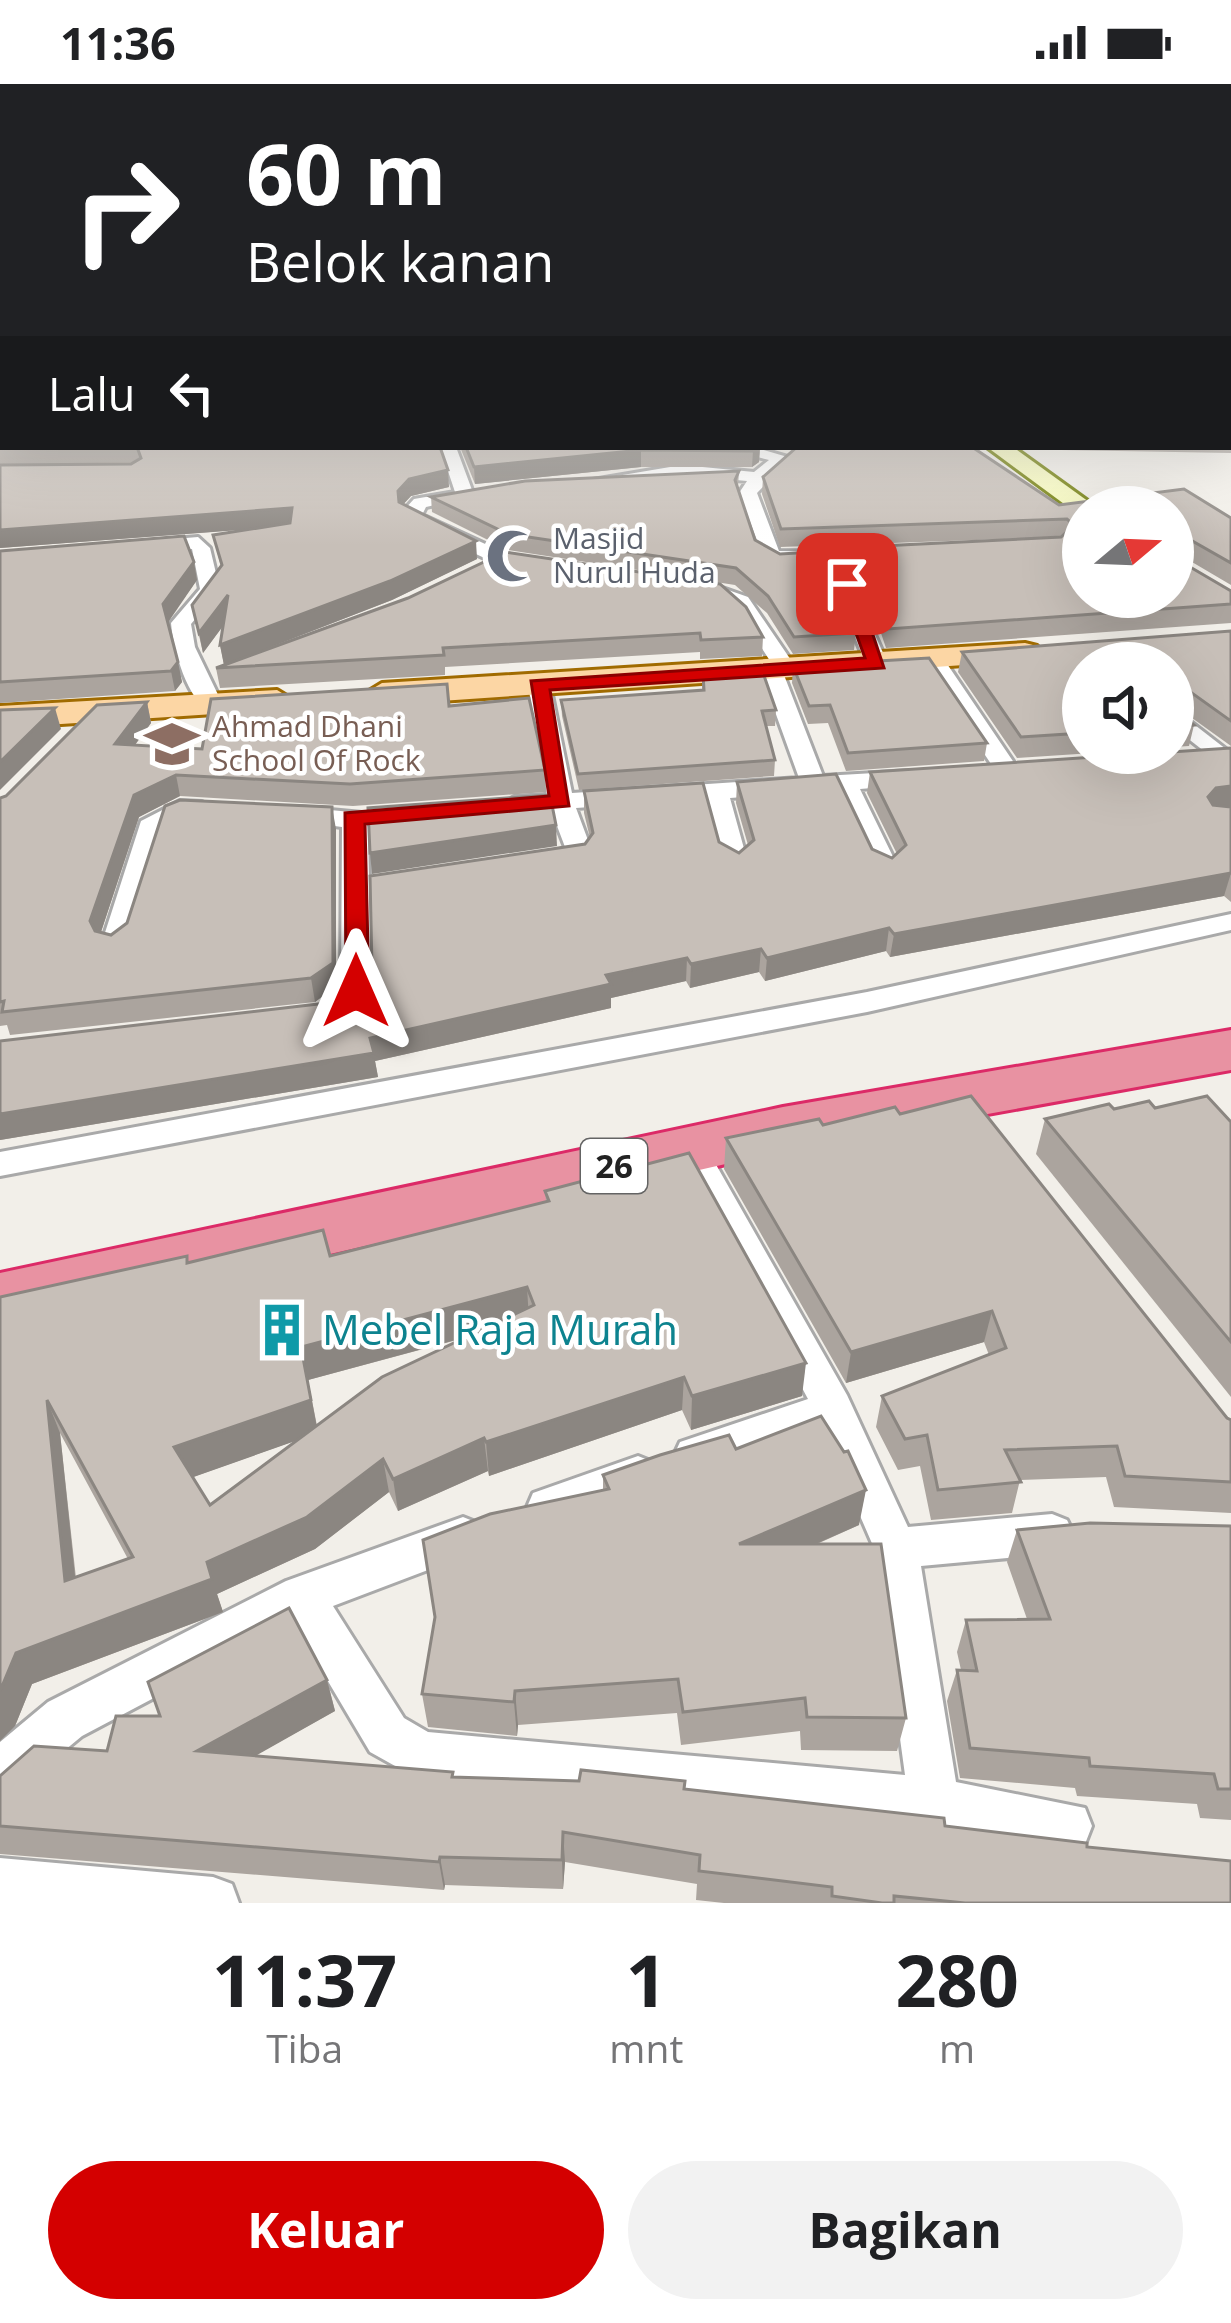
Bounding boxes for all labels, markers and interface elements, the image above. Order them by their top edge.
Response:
text: 11:36 [60,12,176,73]
text: 60 m [246,115,446,230]
icon: right [48,132,204,288]
text: Belok kanan [246,224,554,298]
icon: left [159,360,225,426]
text: Lalu [48,363,135,424]
north arrow [1062,486,1194,618]
map controls [1062,486,1194,774]
place label: Masjid Nurul Huda [553,517,716,592]
mosque icon: Masjid Nurul Huda [484,527,542,585]
pin [796,533,898,635]
icon: arrive [814,551,880,617]
button: sound [1062,642,1194,774]
place label: Ahmad Dhani School Of Rock [212,705,421,780]
school or university icon: Ahmad Dhani School Of Rock [143,715,201,773]
position arrow [293,928,419,1054]
road number: 26 [581,1139,647,1193]
place label: Mebel Raja Murah [322,1300,678,1357]
building icon: Mebel Raja Murah [253,1301,311,1359]
text: 11:37 [212,1930,397,2028]
text: 1 [626,1930,667,2028]
text: 280 [895,1930,1019,2028]
text: Tiba [266,2021,343,2074]
text: mnt [609,2021,683,2074]
text: m [939,2021,975,2074]
button: Keluar [48,2161,604,2299]
button: Bagikan [628,2161,1183,2299]

